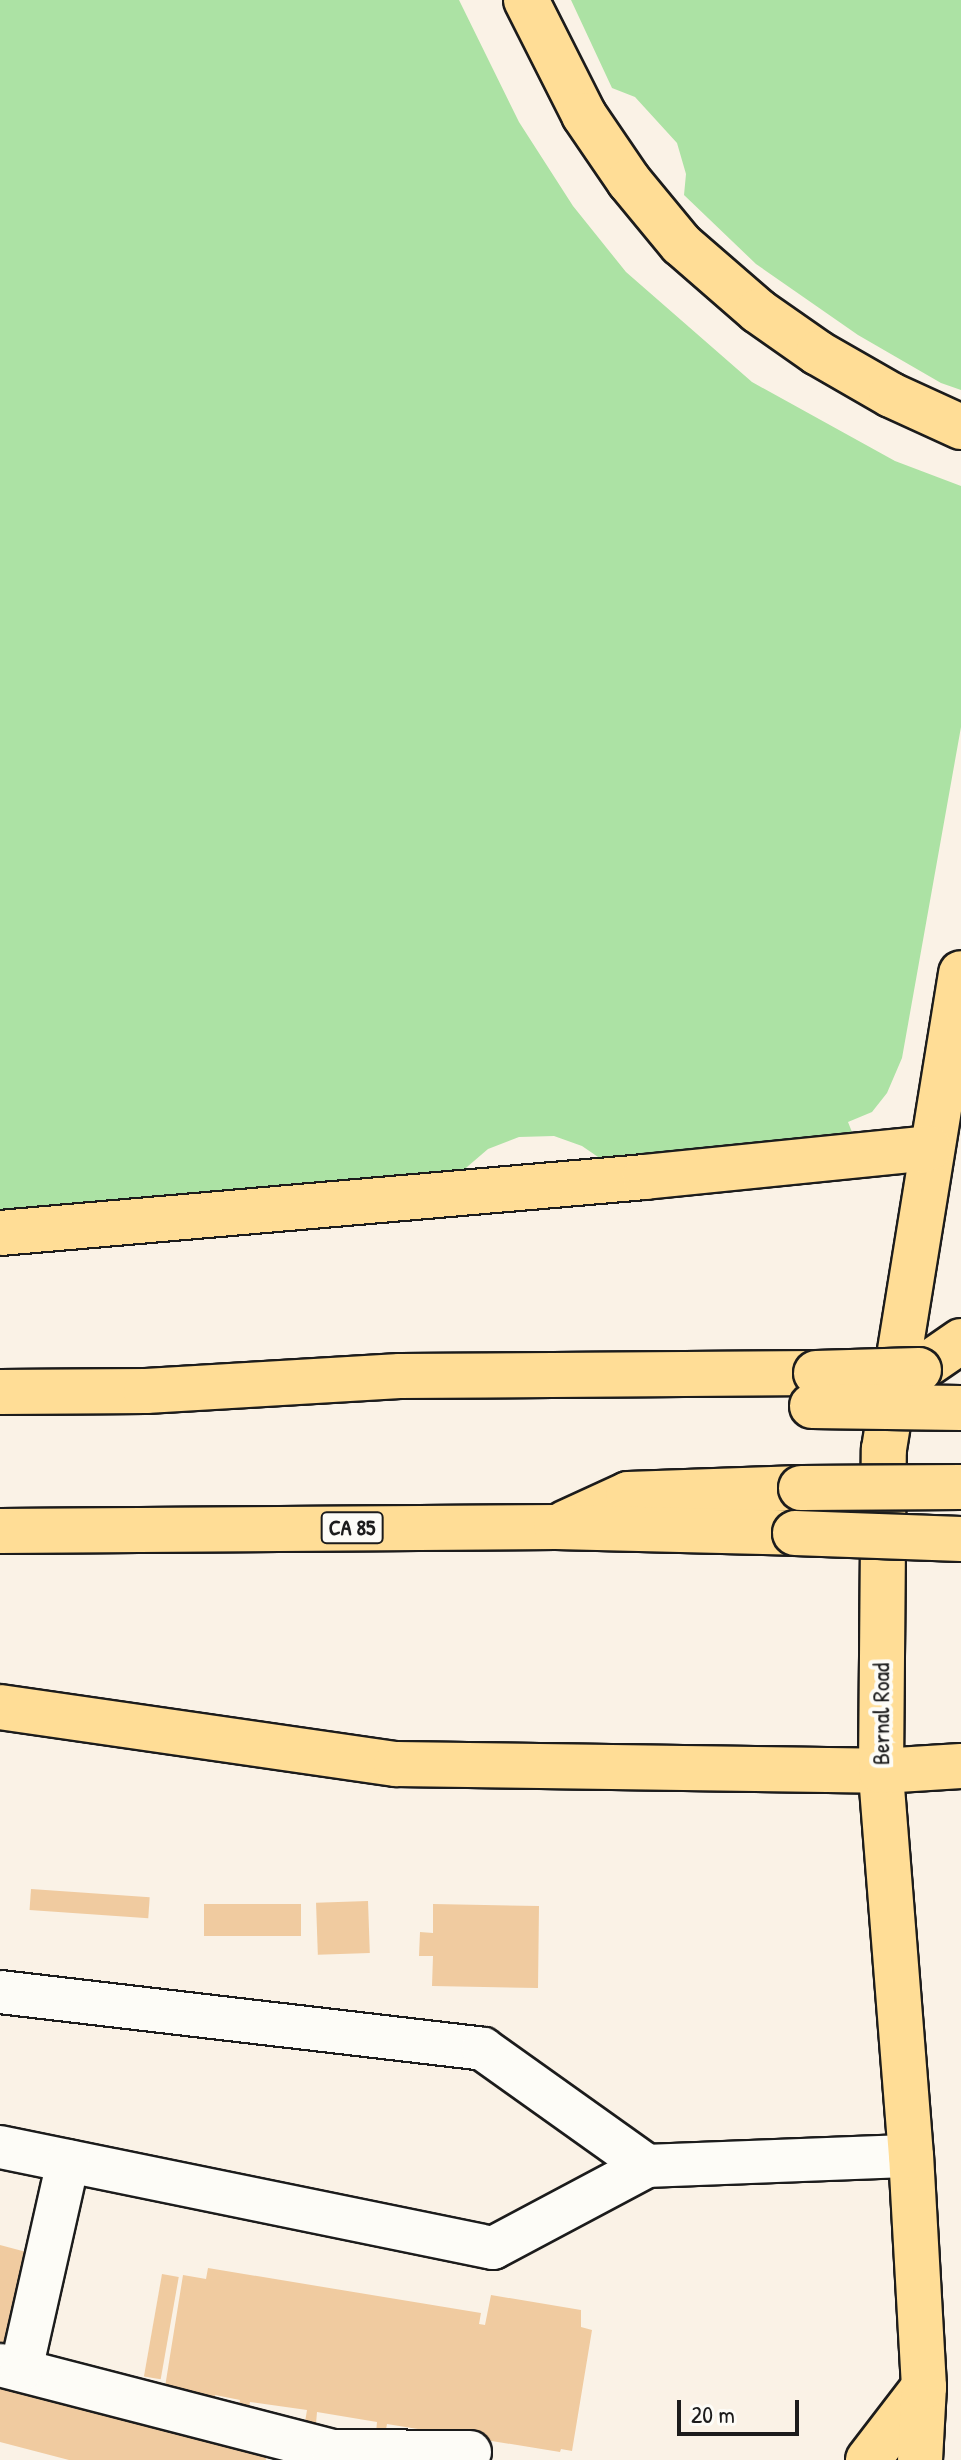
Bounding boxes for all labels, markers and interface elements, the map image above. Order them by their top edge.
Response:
road number: CA 85 [320,1510,384,1546]
street label: Bernal Road [867,1663,895,1765]
scale bar [681,2384,803,2434]
text: 20 m [691,2398,735,2430]

